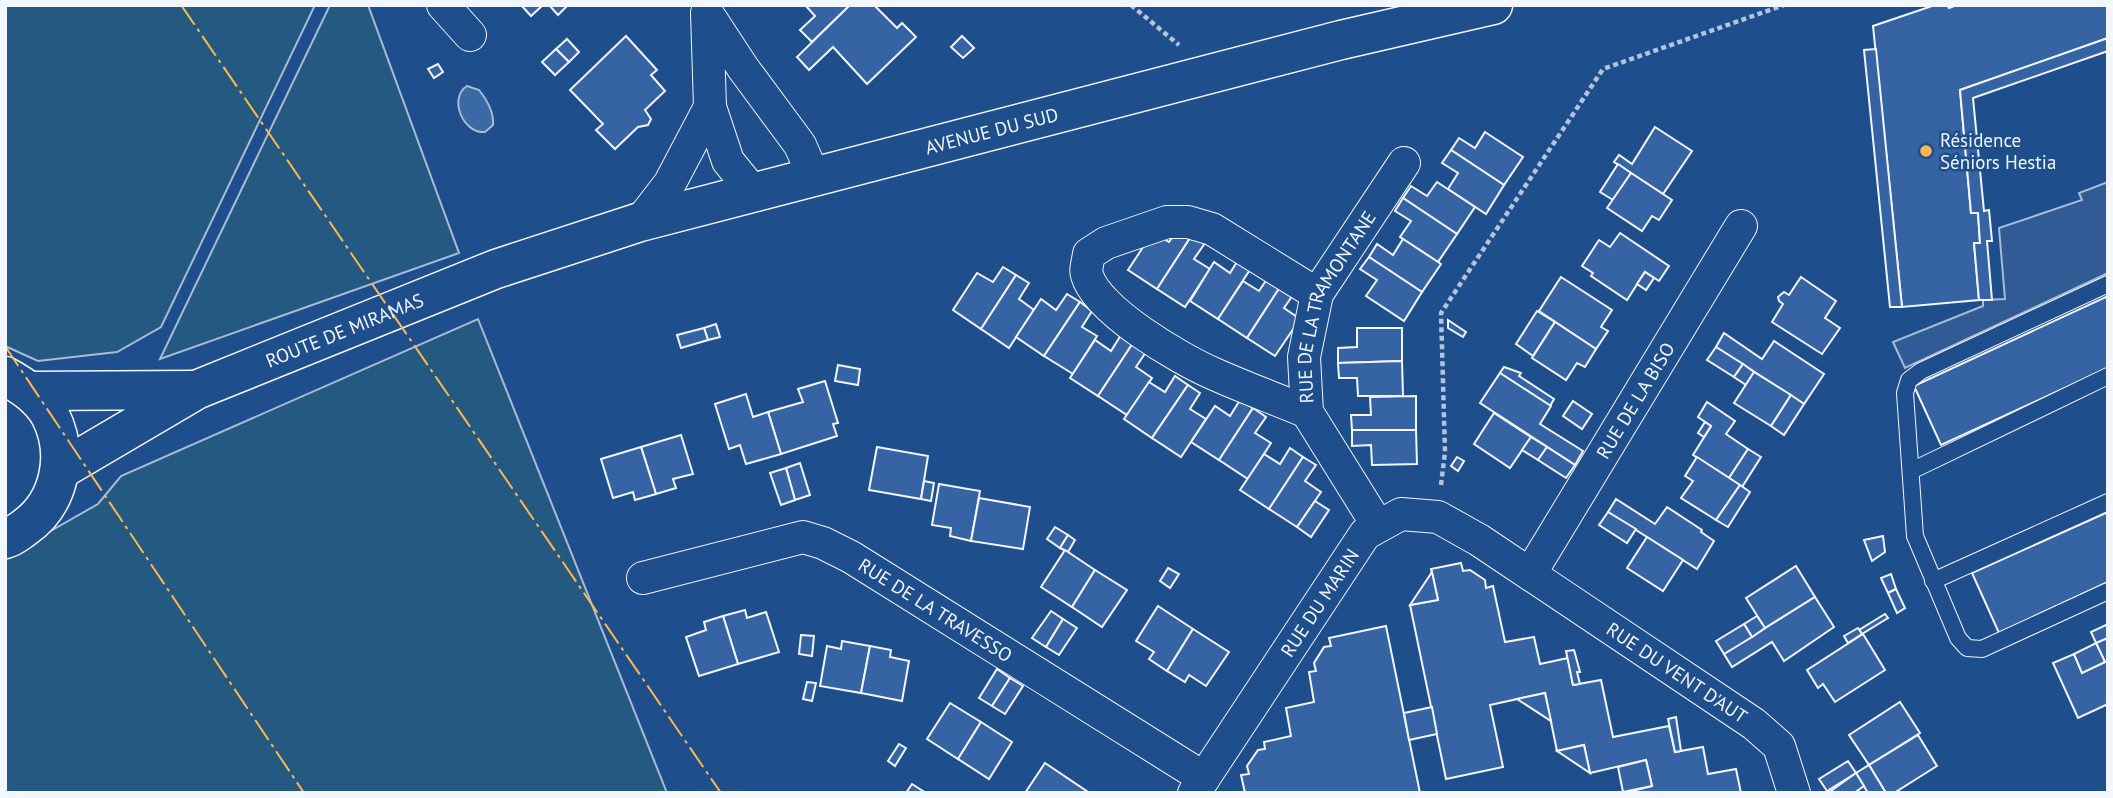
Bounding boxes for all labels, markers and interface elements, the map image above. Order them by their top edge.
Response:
street label: AVENUE DU SUD [923,102,1061,159]
place label: Résidence Séniors Hestia [1940,128,2056,174]
marker: Résidence Séniors Hestia [1918,143,1934,159]
street label: RUE DE LA TRAMONTANE [1292,206,1381,404]
street label: ROUTE DE MIRAMAS [262,287,427,373]
street label: RUE DE LA BISO [1591,338,1680,463]
street label: RUE DU MARIN [1275,544,1364,661]
street label: RUE DE LA TRAVESSO [854,553,1017,667]
street label: RUE DU VENT D'AUT [1602,617,1753,729]

